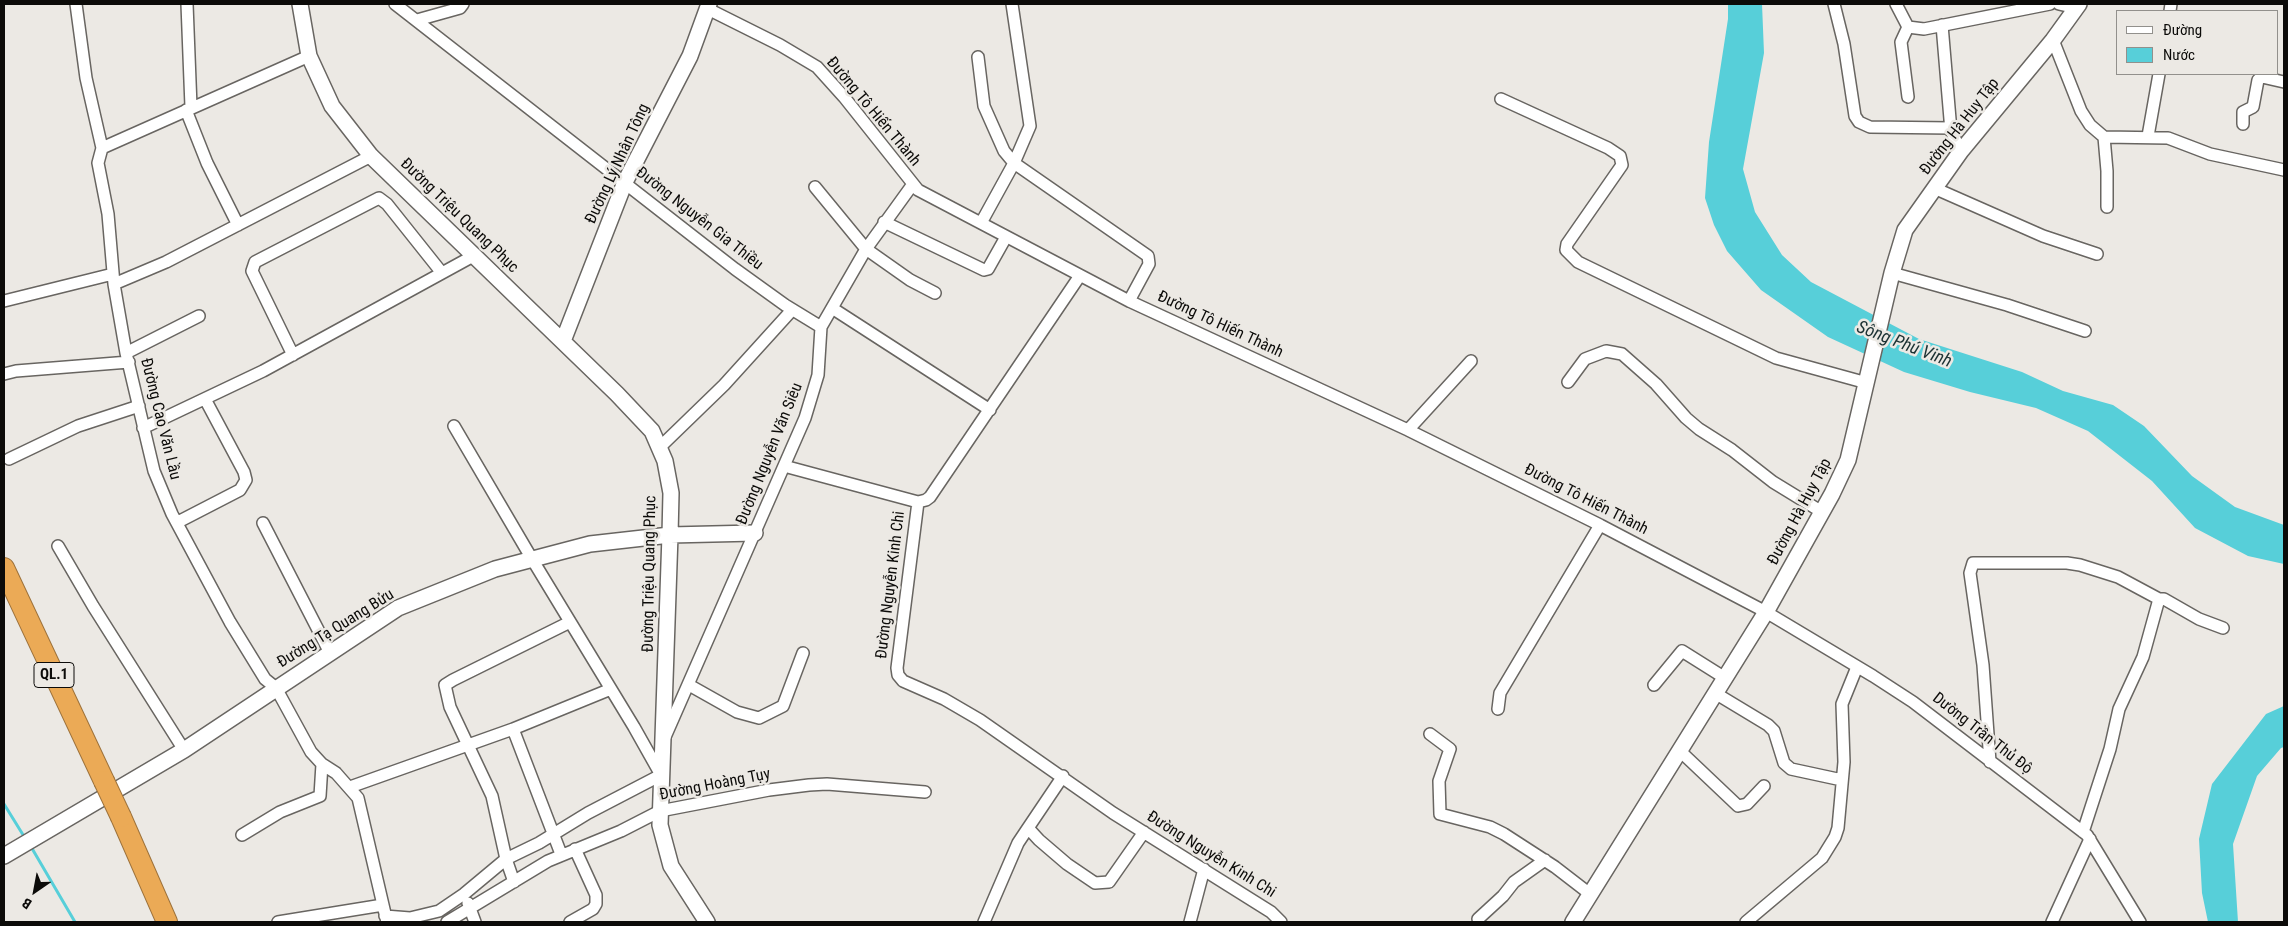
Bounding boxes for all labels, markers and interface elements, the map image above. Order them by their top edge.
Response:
legend [2116,10,2278,75]
text: Đường [2163,21,2202,39]
text: Nước [2163,46,2195,64]
street label: Đường Tô Hiến Thành [822,54,924,170]
street label: Đường Hà Huy Tập [1916,75,2004,179]
street label: Đường Lý Nhân Tông [582,101,654,227]
street label: Đường Triệu Quang Phục [396,155,522,277]
street label: Đường Nguyễn Gia Thiều [632,163,766,275]
street label: Đường Tô Hiến Thành [1154,287,1286,363]
water label: Sông Phú Vinh [1853,317,1955,373]
street label: Đường Cao Văn Lầu [136,356,184,482]
street label: Đường Nguyễn Văn Siêu [733,380,807,528]
street label: Đường Hà Huy Tập [1764,455,1836,569]
street label: Đường Tô Hiến Thành [1521,460,1651,540]
street label: Đường Triệu Quang Phục [639,495,661,653]
street label: Đường Nguyễn Kinh Chi [872,510,910,660]
street label: Đường Tạ Quang Bửu [274,585,398,673]
road number: QL.1 [34,662,74,688]
street label: Dường Trần Thủ Độ [1928,689,2036,779]
street label: Đường Hoàng Tụy [658,765,772,805]
street label: Đường Nguyễn Kinh Chi [1143,807,1279,903]
north arrow [10,866,60,916]
text: B [19,895,34,912]

